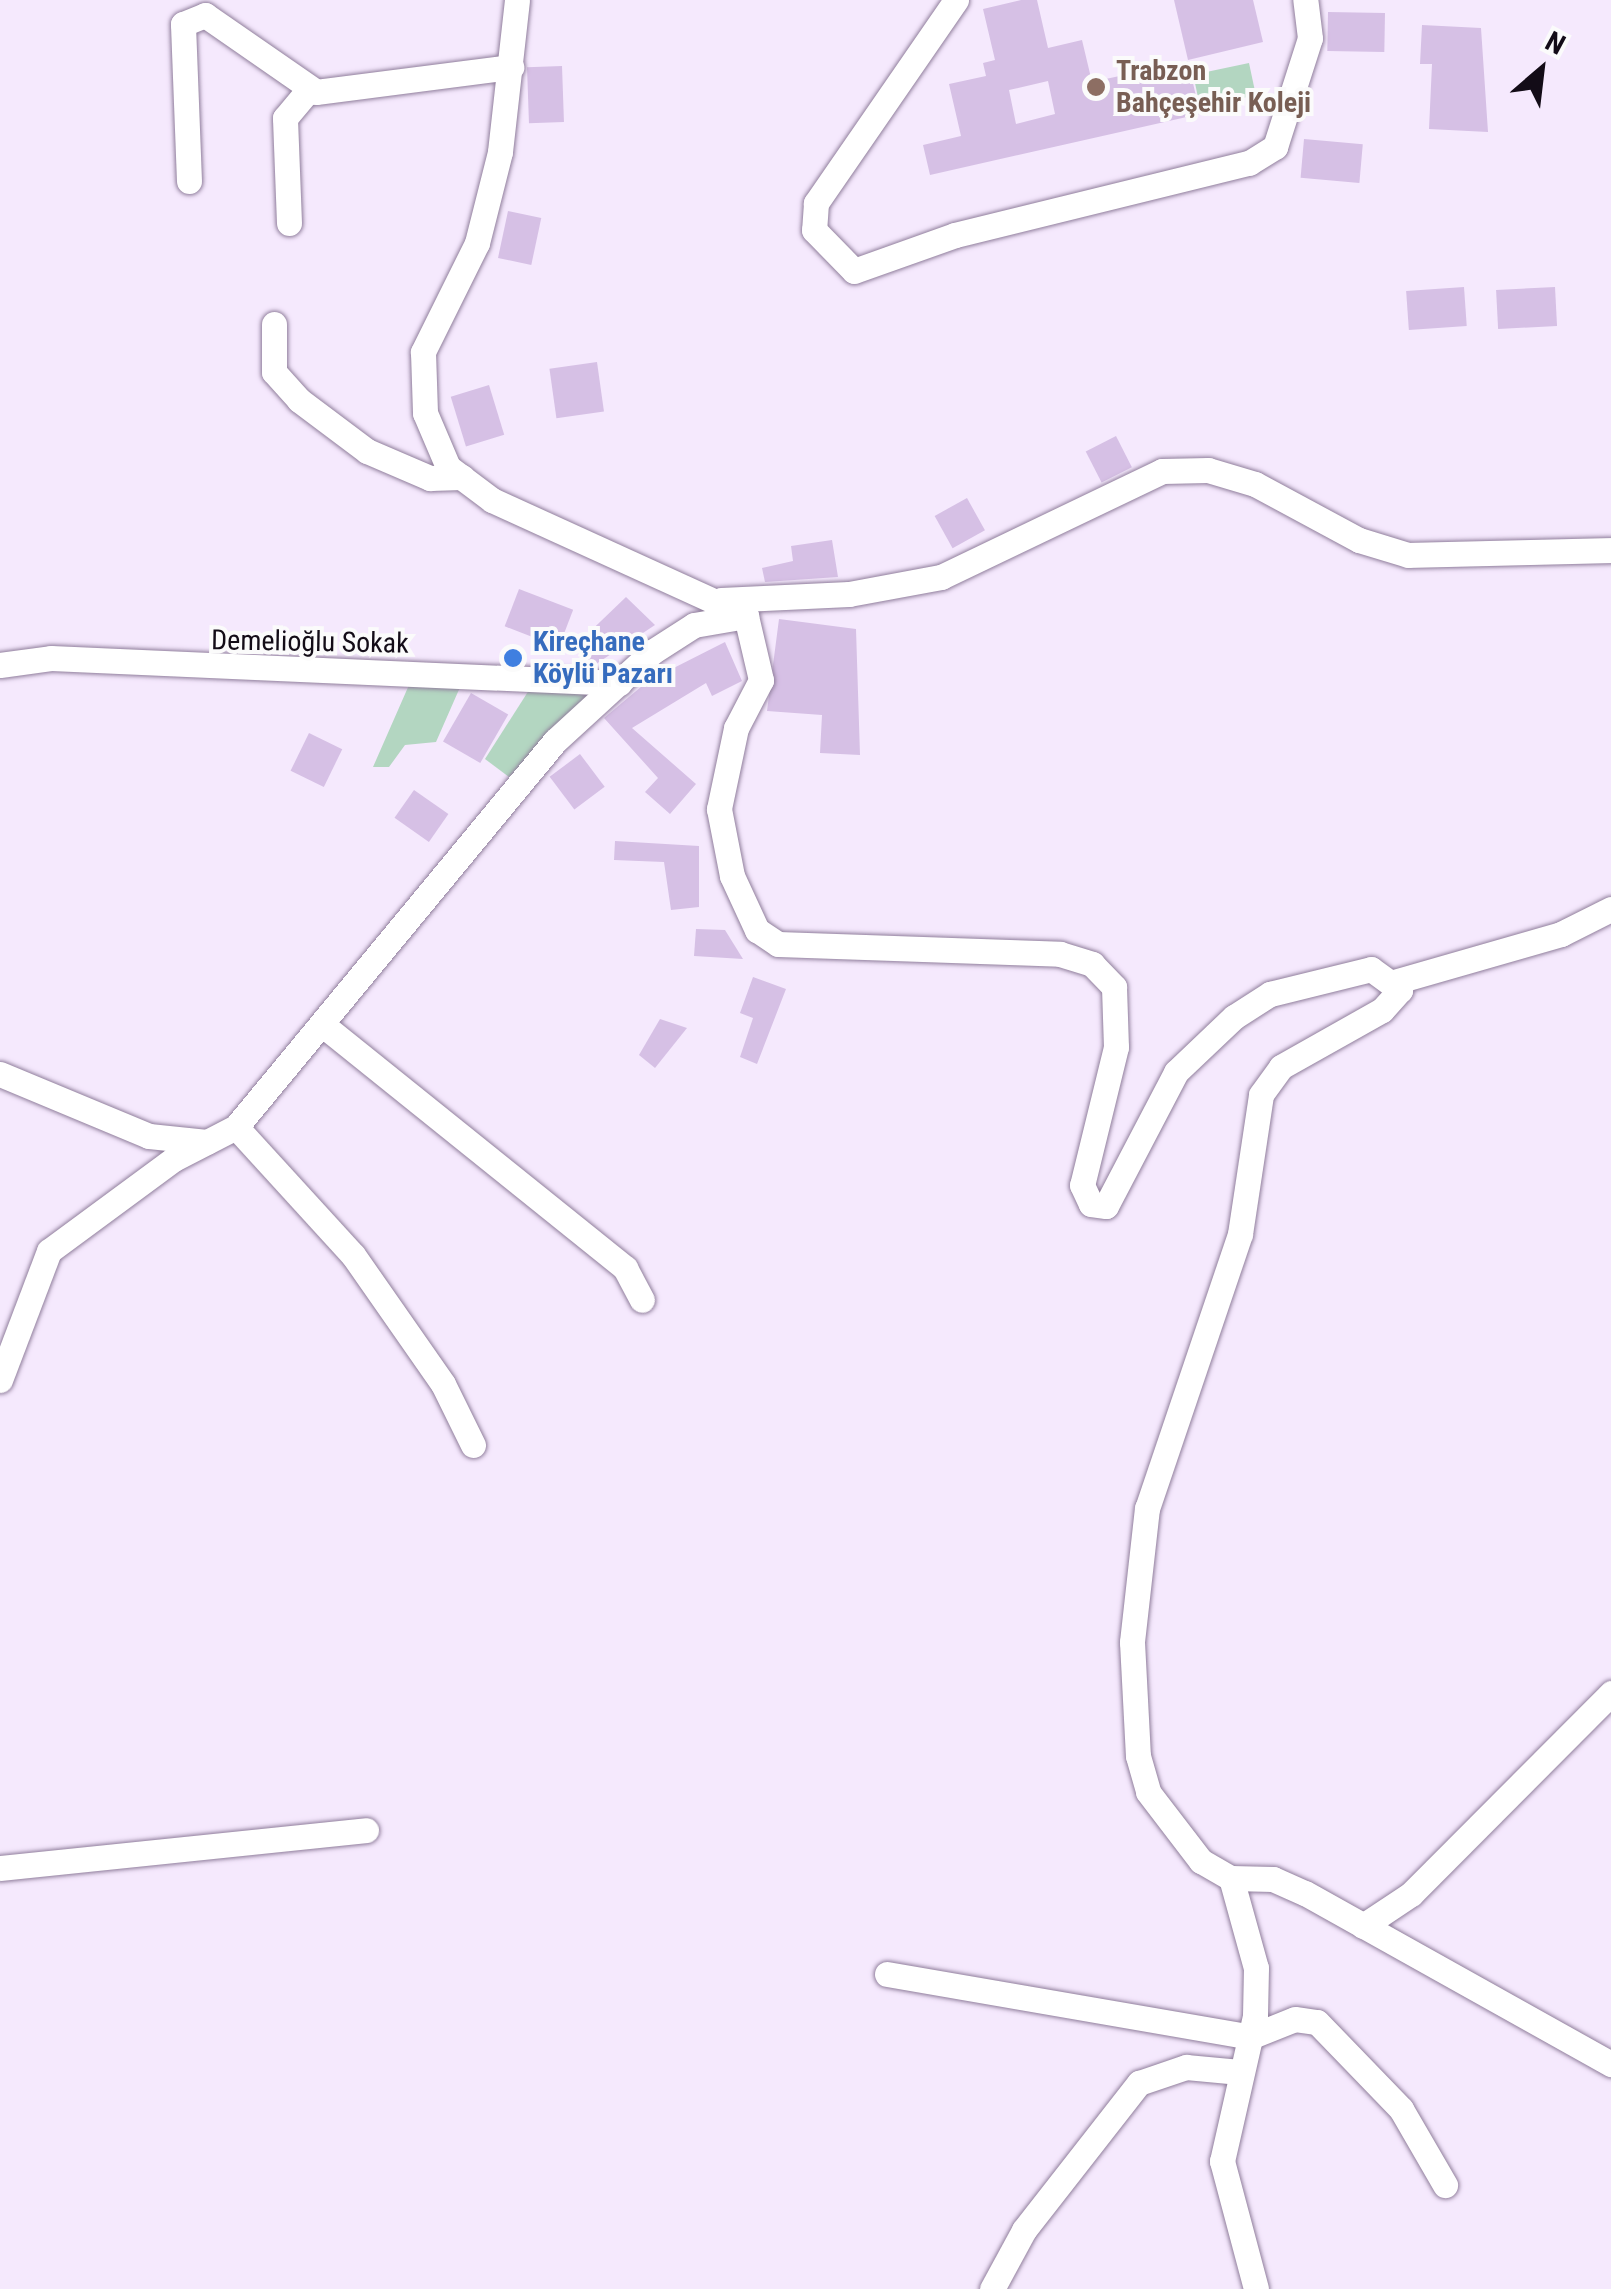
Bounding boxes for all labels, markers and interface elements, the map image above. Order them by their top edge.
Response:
north arrow [1491,20,1591,120]
text: N [1540,24,1571,62]
place label: Trabzon Bahçeşehir Koleji [1116,54,1311,120]
marker: Trabzon Bahçeşehir Koleji [1085,76,1107,98]
street label: Demelioğlu Sokak [211,623,409,661]
place label: Kireçhane Köylü Pazarı [533,625,673,691]
marker: Kireçhane Köylü Pazarı [502,647,524,669]

